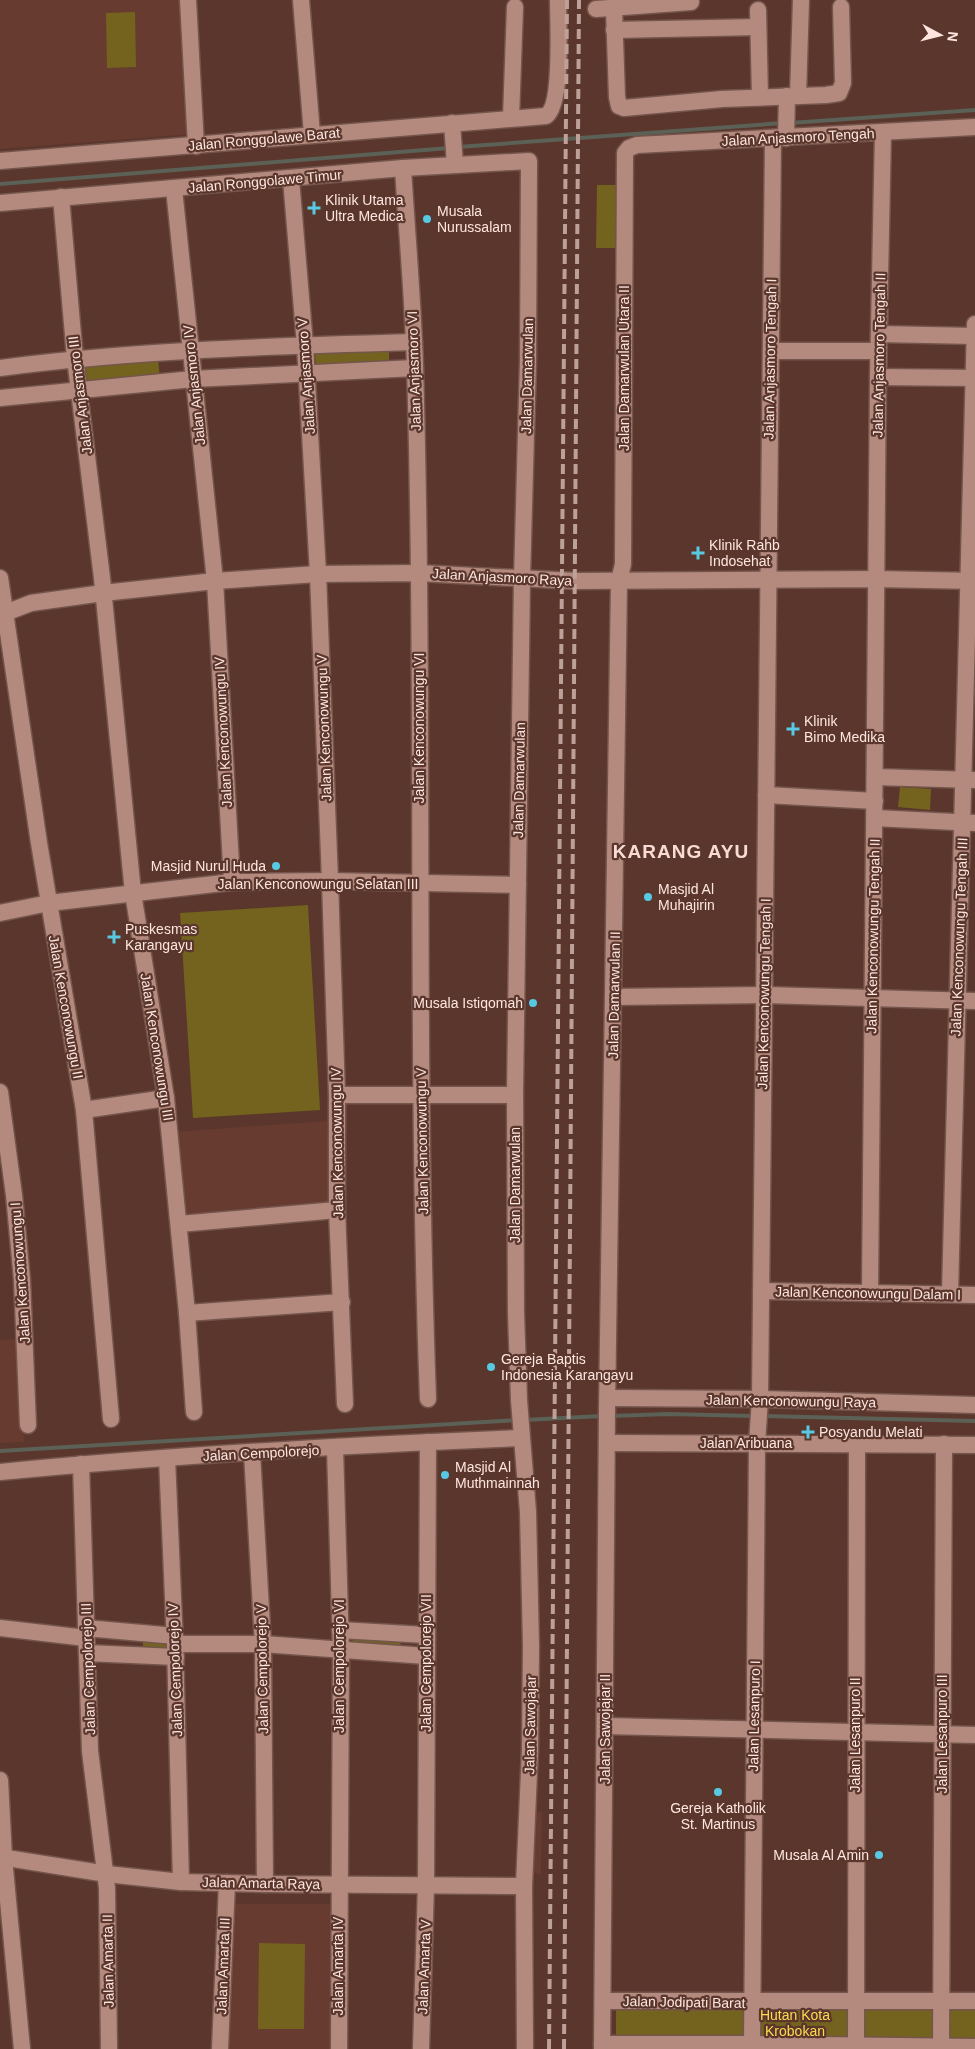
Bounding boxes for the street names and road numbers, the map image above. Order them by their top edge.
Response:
street label: Jalan Ronggolawe Barat [187,124,341,154]
street label: Jalan Anjasmoro Tengah [721,125,875,149]
street label: Jalan Ronggolawe Timur [188,166,343,196]
street label: Jalan Anjasmoro Tengah II [870,272,888,438]
street label: Jalan Anjasmoro Tengah I [761,278,779,440]
street label: Jalan Damarwulan Utara II [616,285,632,451]
street label: Jalan Anjasmoro VI [404,310,424,432]
street label: Jalan Anjasmoro V [294,317,318,435]
street label: Jalan Damarwulan [518,318,536,434]
street label: Jalan Anjasmoro IV [180,324,208,446]
street label: Jalan Anjasmoro III [65,335,95,455]
street label: Jalan Anjasmoro Raya [432,565,573,589]
street label: Jalan Kenconowungu VI [411,653,427,804]
street label: Jalan Kenconowungu V [313,654,335,802]
street label: Jalan Kenconowungu IV [211,656,235,808]
street label: Jalan Damarwulan [510,722,528,838]
street label: Jalan Kenconowungu Tengah III [948,837,970,1037]
street label: Jalan Kenconowungu Tengah II [863,838,883,1034]
street label: Jalan Kenconowungu Selatan III [218,876,418,892]
street label: Jalan Kenconowungu Tengah I [754,898,774,1090]
street label: Jalan Damarwulan II [605,931,623,1059]
street label: Jalan Kenconowungu II [45,934,87,1080]
street label: Jalan Kenconowungu III [137,972,177,1122]
street label: Jalan Kenconowungu IV [328,1067,346,1219]
street label: Jalan Kenconowungu V [413,1067,431,1215]
street label: Jalan Damarwulan [507,1127,523,1243]
street label: Jalan Kenconowungu I [7,1202,33,1344]
street label: Jalan Kenconowungu Dalam I [775,1283,961,1303]
street label: Jalan Kenconowungu Raya [706,1392,877,1410]
street label: Jalan Aribuana [700,1435,793,1451]
street label: Jalan Cempolorejo [202,1442,320,1464]
street label: Jalan Cempolorejo VII [418,1594,434,1732]
street label: Jalan Cempolorejo VI [331,1599,347,1733]
street label: Jalan Cempolorejo IV [165,1602,185,1737]
street label: Jalan Cempolorejo III [78,1603,98,1735]
street label: Jalan Cempolorejo V [253,1603,271,1734]
street label: Jalan Lesanpuro I [745,1660,763,1772]
street label: Jalan Sawojajar II [597,1674,613,1784]
street label: Jalan Lesanpuro III [934,1674,950,1794]
street label: Jalan Sawojajar [521,1675,539,1775]
street label: Jalan Lesanpuro II [847,1677,863,1793]
street label: Jalan Amarta Raya [202,1874,320,1892]
street label: Jalan Amarta II [99,1914,117,2008]
street label: Jalan Amarta IV [330,1916,346,2015]
street label: Jalan Amarta III [213,1917,233,2015]
street label: Jalan Amarta V [414,1919,434,2015]
street label: Jalan Jodipati Barat [622,1993,746,2011]

